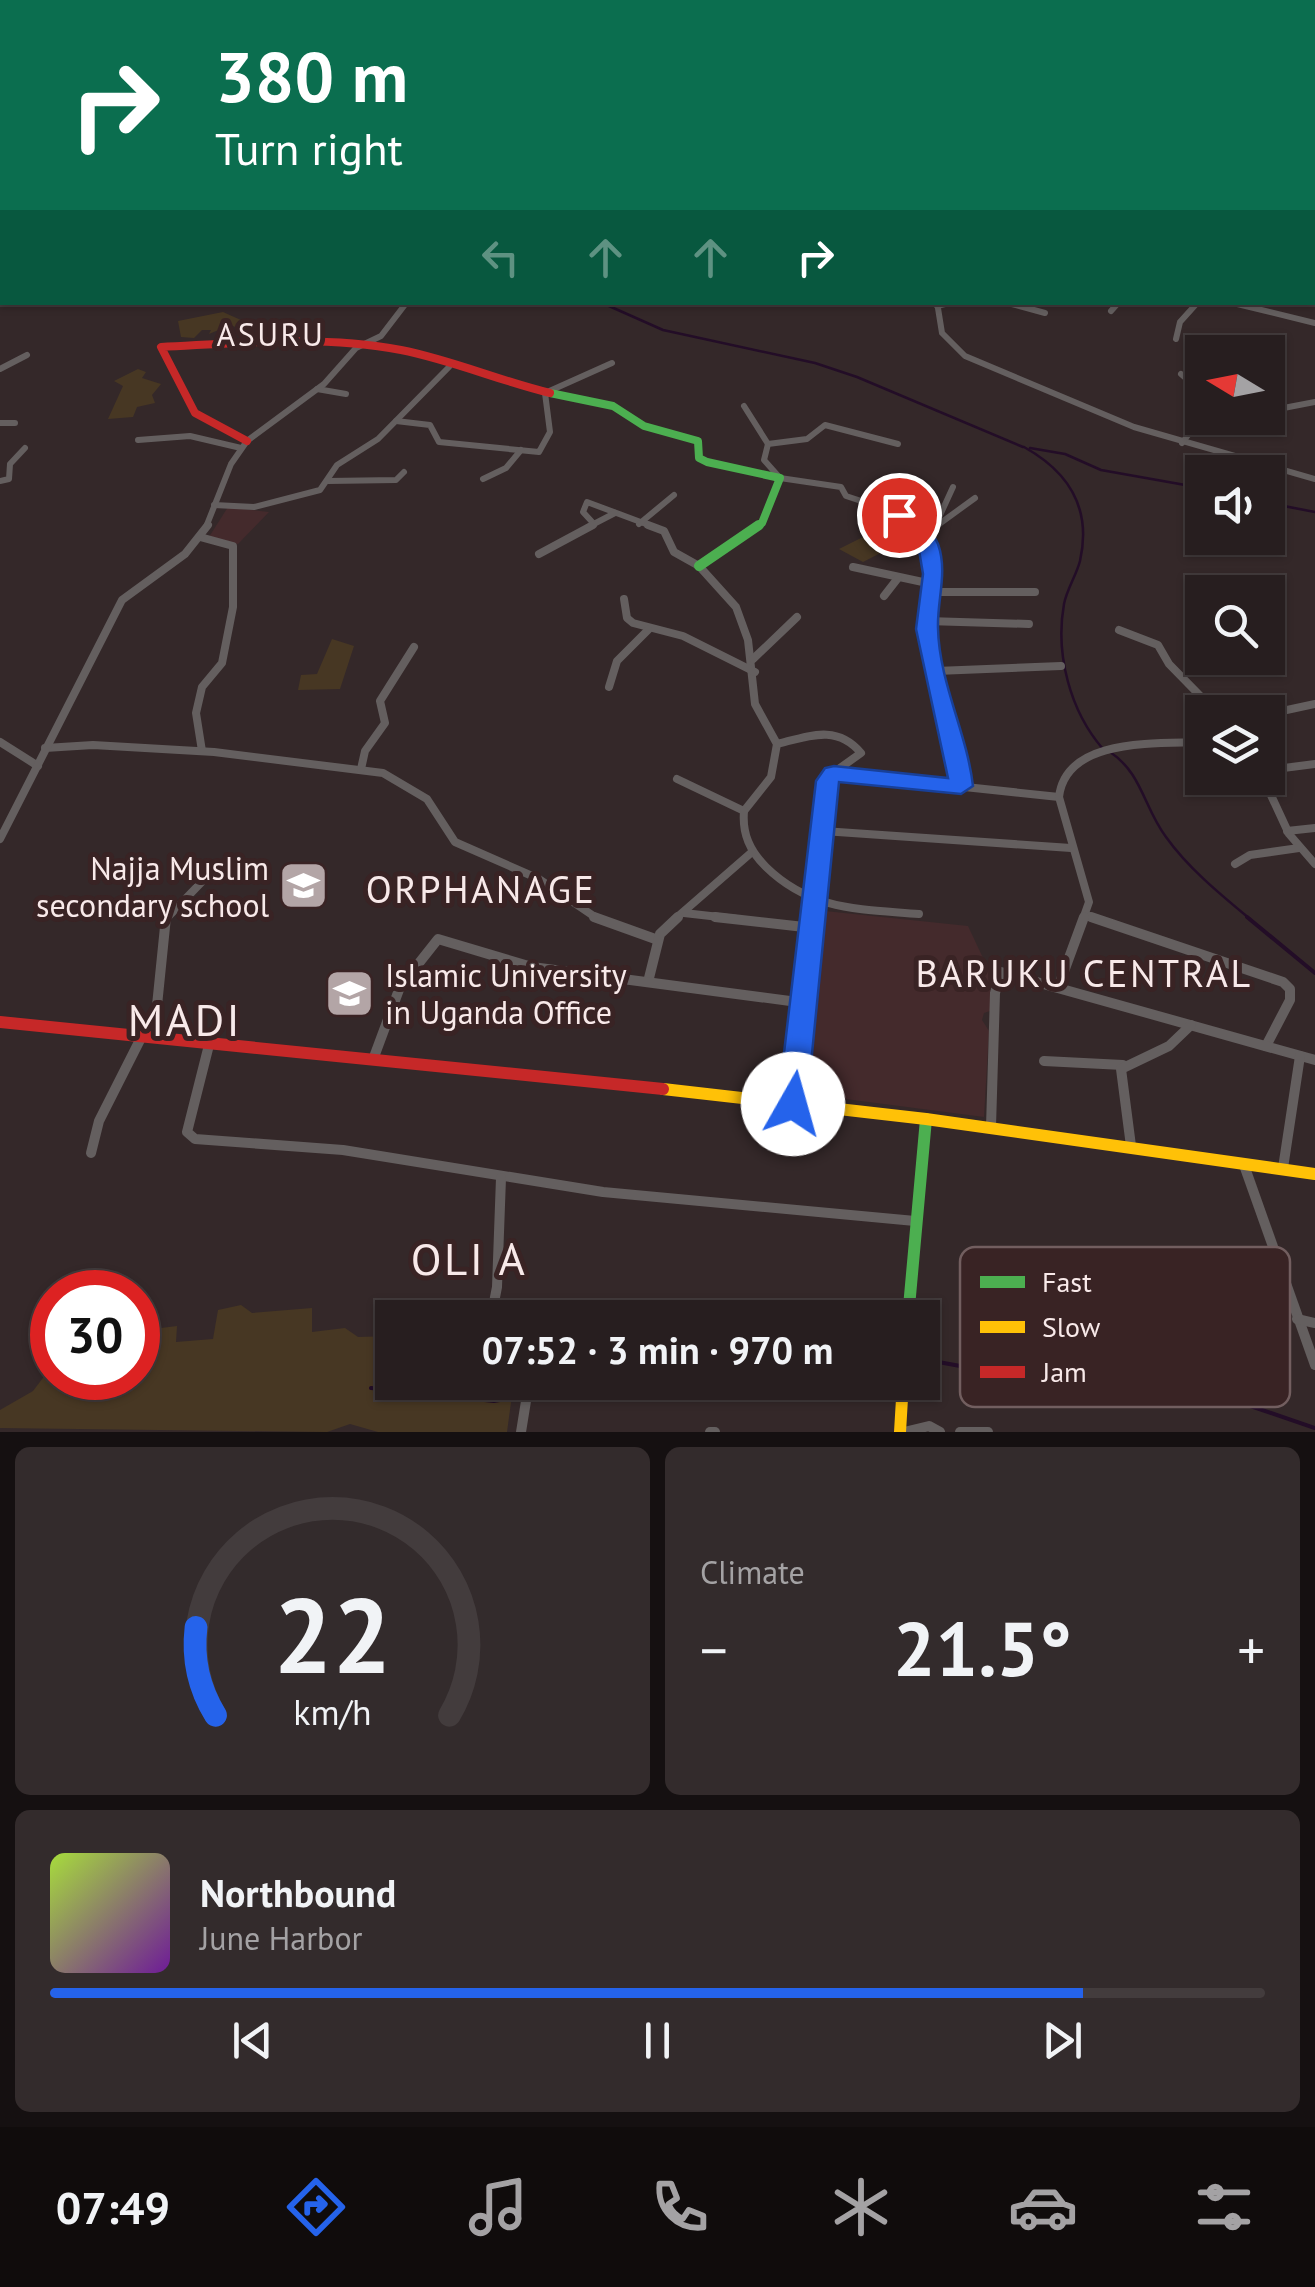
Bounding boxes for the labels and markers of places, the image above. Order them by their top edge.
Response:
pin [857,473,942,558]
place label: Najja Muslim secondary school [36,847,270,926]
school or university icon: Najja Muslim secondary school [278,860,330,912]
place label: Islamic University in Uganda Office [385,954,627,1033]
school or university icon: Islamic University in Uganda Office [324,967,376,1019]

